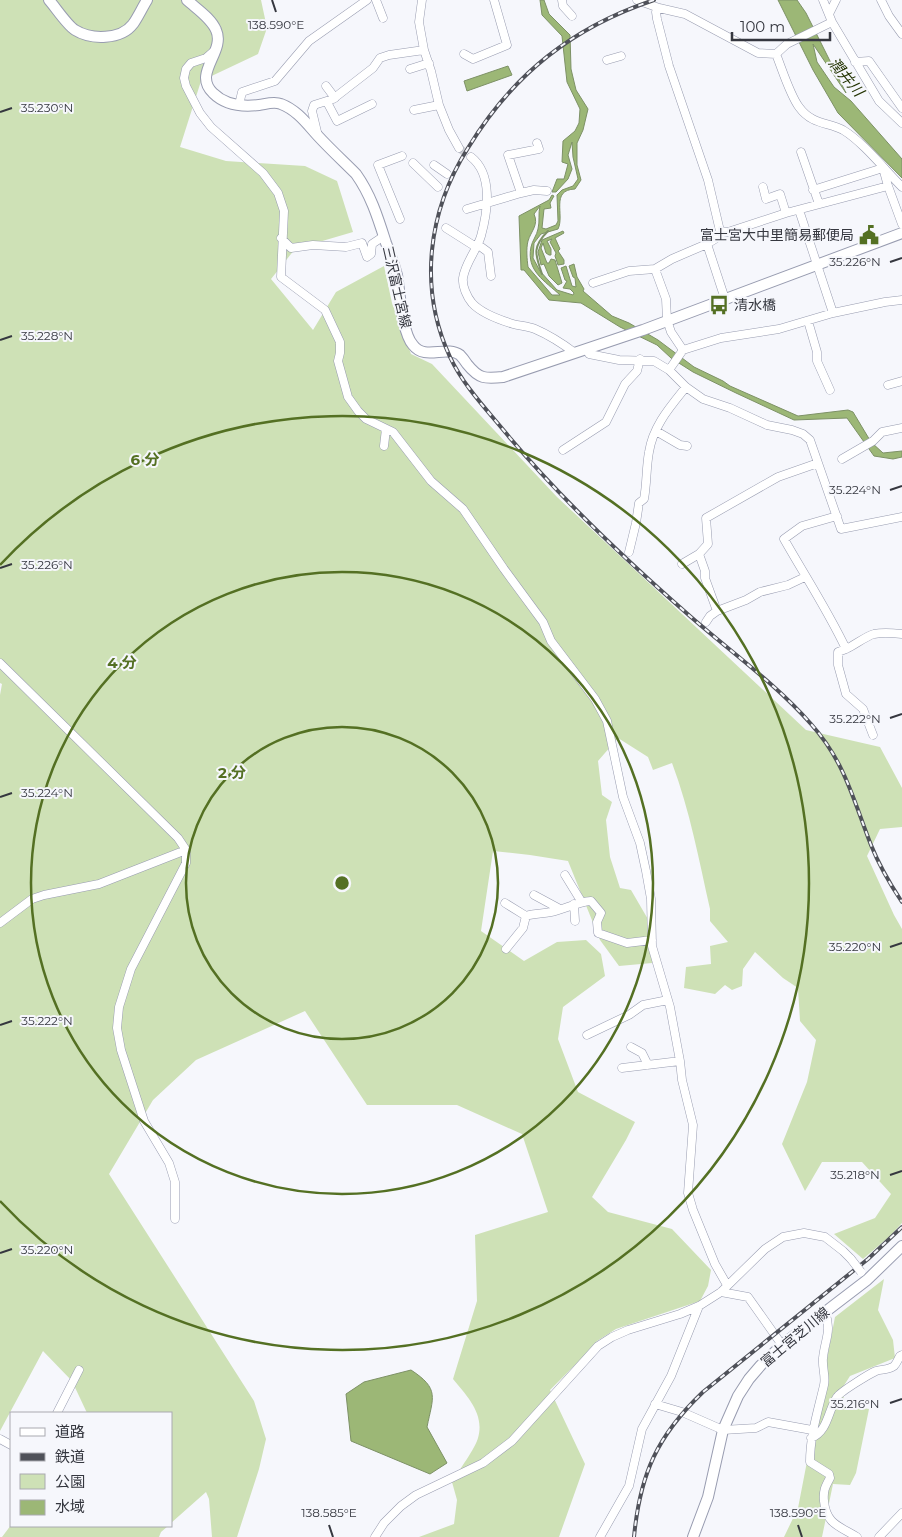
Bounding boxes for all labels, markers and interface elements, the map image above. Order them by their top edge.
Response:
scale bar [732,10,830,42]
text: 138.590°E [248,17,304,32]
text: 100 m [740,17,785,36]
water label: 潤井川 [825,53,869,102]
text: 35.230°N [21,100,73,115]
public building icon: 富士宮大中里簡易郵便局 [858,224,880,246]
place label: 富士宮大中里簡易郵便局 [700,226,854,244]
street label: 三沢富士宮線 [379,244,415,330]
text: 35.226°N [829,254,881,269]
bus stop icon: 清水橋 [708,294,730,316]
place label: 清水橋 [734,296,776,314]
text: 35.228°N [21,328,73,343]
text: 6 分 [131,450,159,469]
text: 35.224°N [829,482,881,497]
text: 35.226°N [21,557,73,572]
text: 4 分 [107,653,137,672]
text: 35.222°N [829,711,881,726]
text: 2 分 [218,763,246,782]
text: 35.224°N [21,785,73,800]
centre of rings [333,874,351,892]
text: 35.220°N [829,939,881,954]
text: 35.222°N [21,1013,73,1028]
text: 35.218°N [830,1167,880,1182]
text: 35.220°N [21,1242,73,1257]
street label: 富士宮芝川線 [757,1303,833,1371]
text: 35.216°N [830,1396,880,1411]
legend [10,1412,172,1527]
text: 道路 [55,1422,85,1441]
text: 鉄道 [55,1447,85,1466]
text: 公園 [55,1472,85,1491]
text: 水域 [55,1497,85,1516]
text: 138.585°E [301,1505,357,1520]
text: 138.590°E [770,1505,826,1520]

